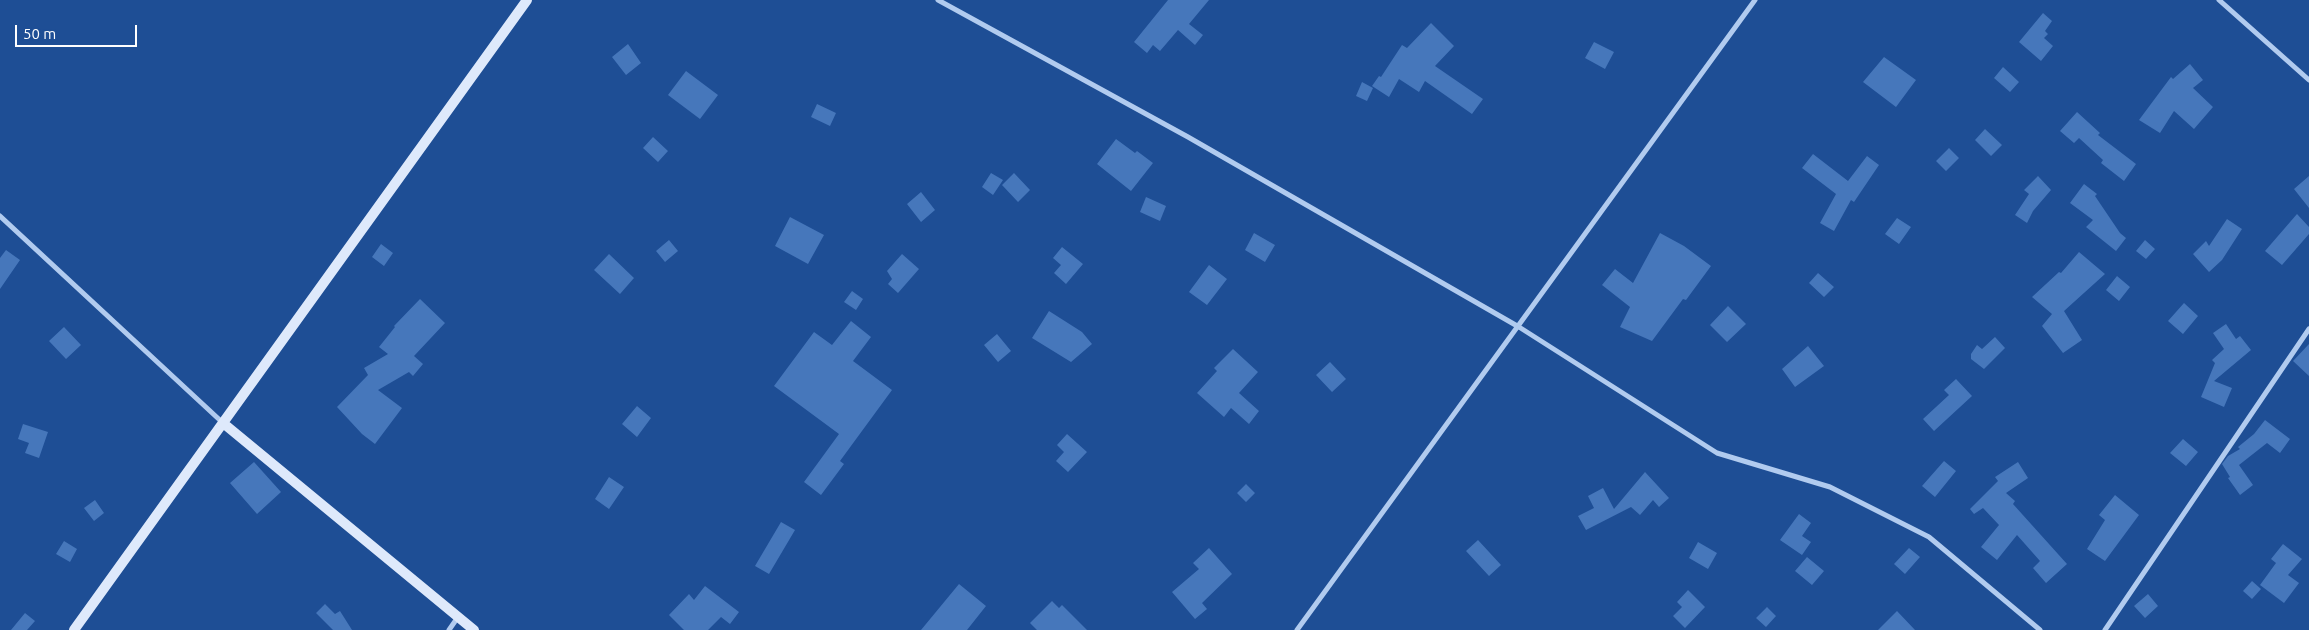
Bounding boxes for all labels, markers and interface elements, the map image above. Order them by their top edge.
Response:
scale bar [18,15,140,47]
text: 50 m [23,25,56,42]

